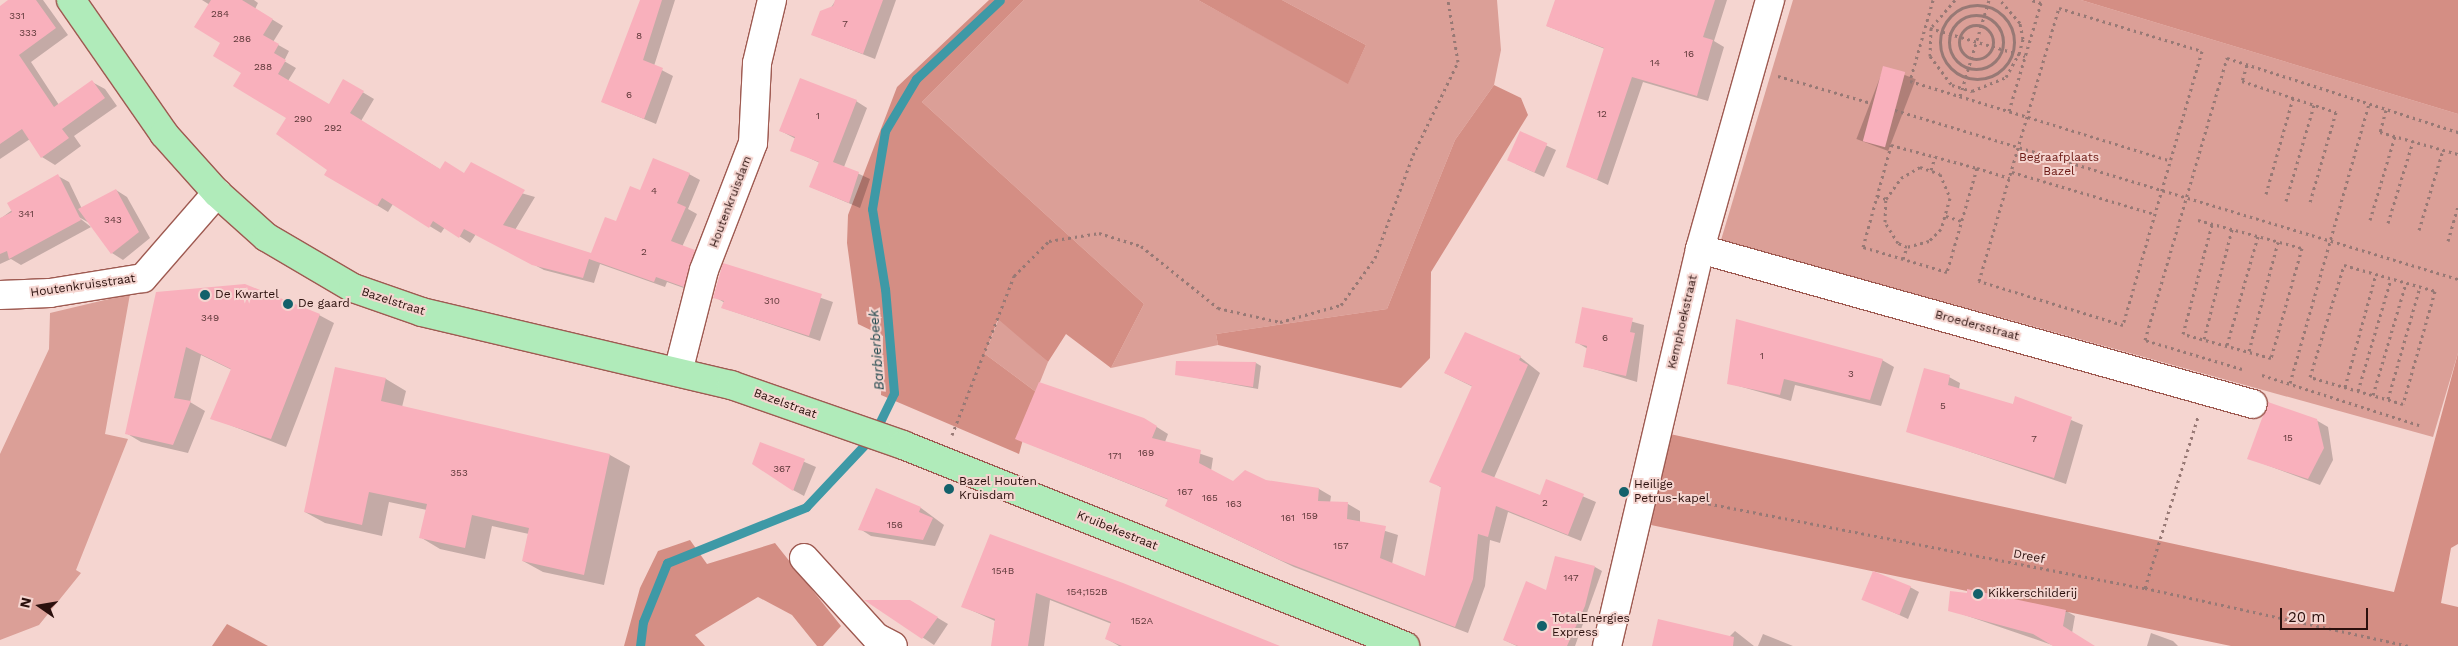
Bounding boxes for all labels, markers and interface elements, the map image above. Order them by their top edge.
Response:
house number: 284 [211,8,229,20]
house number: 331 [9,10,25,22]
house number: 7 [842,18,848,30]
house number: 333 [19,27,37,39]
house number: 8 [636,30,642,42]
house number: 286 [233,33,251,45]
house number: 16 [1684,48,1694,60]
house number: 14 [1650,57,1660,69]
house number: 288 [254,61,272,73]
house number: 6 [626,89,632,101]
house number: 12 [1597,108,1607,120]
house number: 1 [816,110,820,122]
house number: 290 [294,113,312,125]
house number: 292 [324,122,342,134]
park label: Begraafplaats Bazel [2019,151,2099,179]
street label: Houtenkruisdam [707,154,755,250]
house number: 4 [651,185,657,197]
house number: 341 [18,208,34,220]
house number: 343 [104,214,122,226]
house number: 2 [641,246,647,258]
street label: Houtenkruisstraat [30,272,136,300]
street label: Kemphoekstraat [1665,274,1701,370]
street label: Bazelstraat [359,285,427,319]
place label: De Kwartel [215,288,279,302]
marker: De Kwartel [199,289,211,301]
house number: 310 [764,295,780,307]
place label: De gaard [298,297,350,311]
marker: De gaard [282,298,294,310]
street label: Broedersstraat [1933,308,2021,344]
water label: Barbierbeek [865,309,887,391]
house number: 349 [201,312,219,324]
house number: 6 [1602,332,1608,344]
house number: 1 [1760,350,1764,362]
house number: 3 [1848,368,1854,380]
street label: Bazelstraat [752,386,818,422]
house number: 5 [1940,400,1946,412]
house number: 15 [2283,432,2293,444]
house number: 7 [2031,433,2037,445]
house number: 169 [1138,447,1154,459]
house number: 171 [1108,450,1122,462]
house number: 367 [773,463,791,475]
house number: 353 [450,467,468,479]
place label: Bazel Houten Kruisdam [959,475,1037,503]
place label: Heilige Petrus-kapel [1634,478,1709,506]
marker: Bazel Houten Kruisdam [943,483,955,495]
house number: 167 [1177,486,1193,498]
marker: Heilige Petrus-kapel [1618,486,1630,498]
house number: 165 [1202,492,1218,504]
house number: 2 [1542,497,1548,509]
house number: 163 [1226,498,1242,510]
street label: Kruibekestraat [1075,508,1159,554]
house number: 159 [1302,510,1318,522]
house number: 161 [1281,512,1295,524]
house number: 156 [887,519,903,531]
house number: 157 [1333,540,1349,552]
street label: Dreef [2012,547,2046,567]
house number: 154B [992,565,1014,577]
house number: 147 [1563,572,1579,584]
north arrow [15,581,65,631]
house number: 154;152B [1067,586,1107,598]
place label: Kikkerschilderij [1988,587,2077,601]
marker: Kikkerschilderij [1972,588,1984,600]
text: N [16,596,34,609]
scale bar [2283,598,2370,630]
text: 20 m [2288,608,2326,626]
place label: TotalEnergies Express [1552,612,1630,640]
house number: 152A [1131,615,1153,627]
marker: TotalEnergies Express [1536,620,1548,632]

